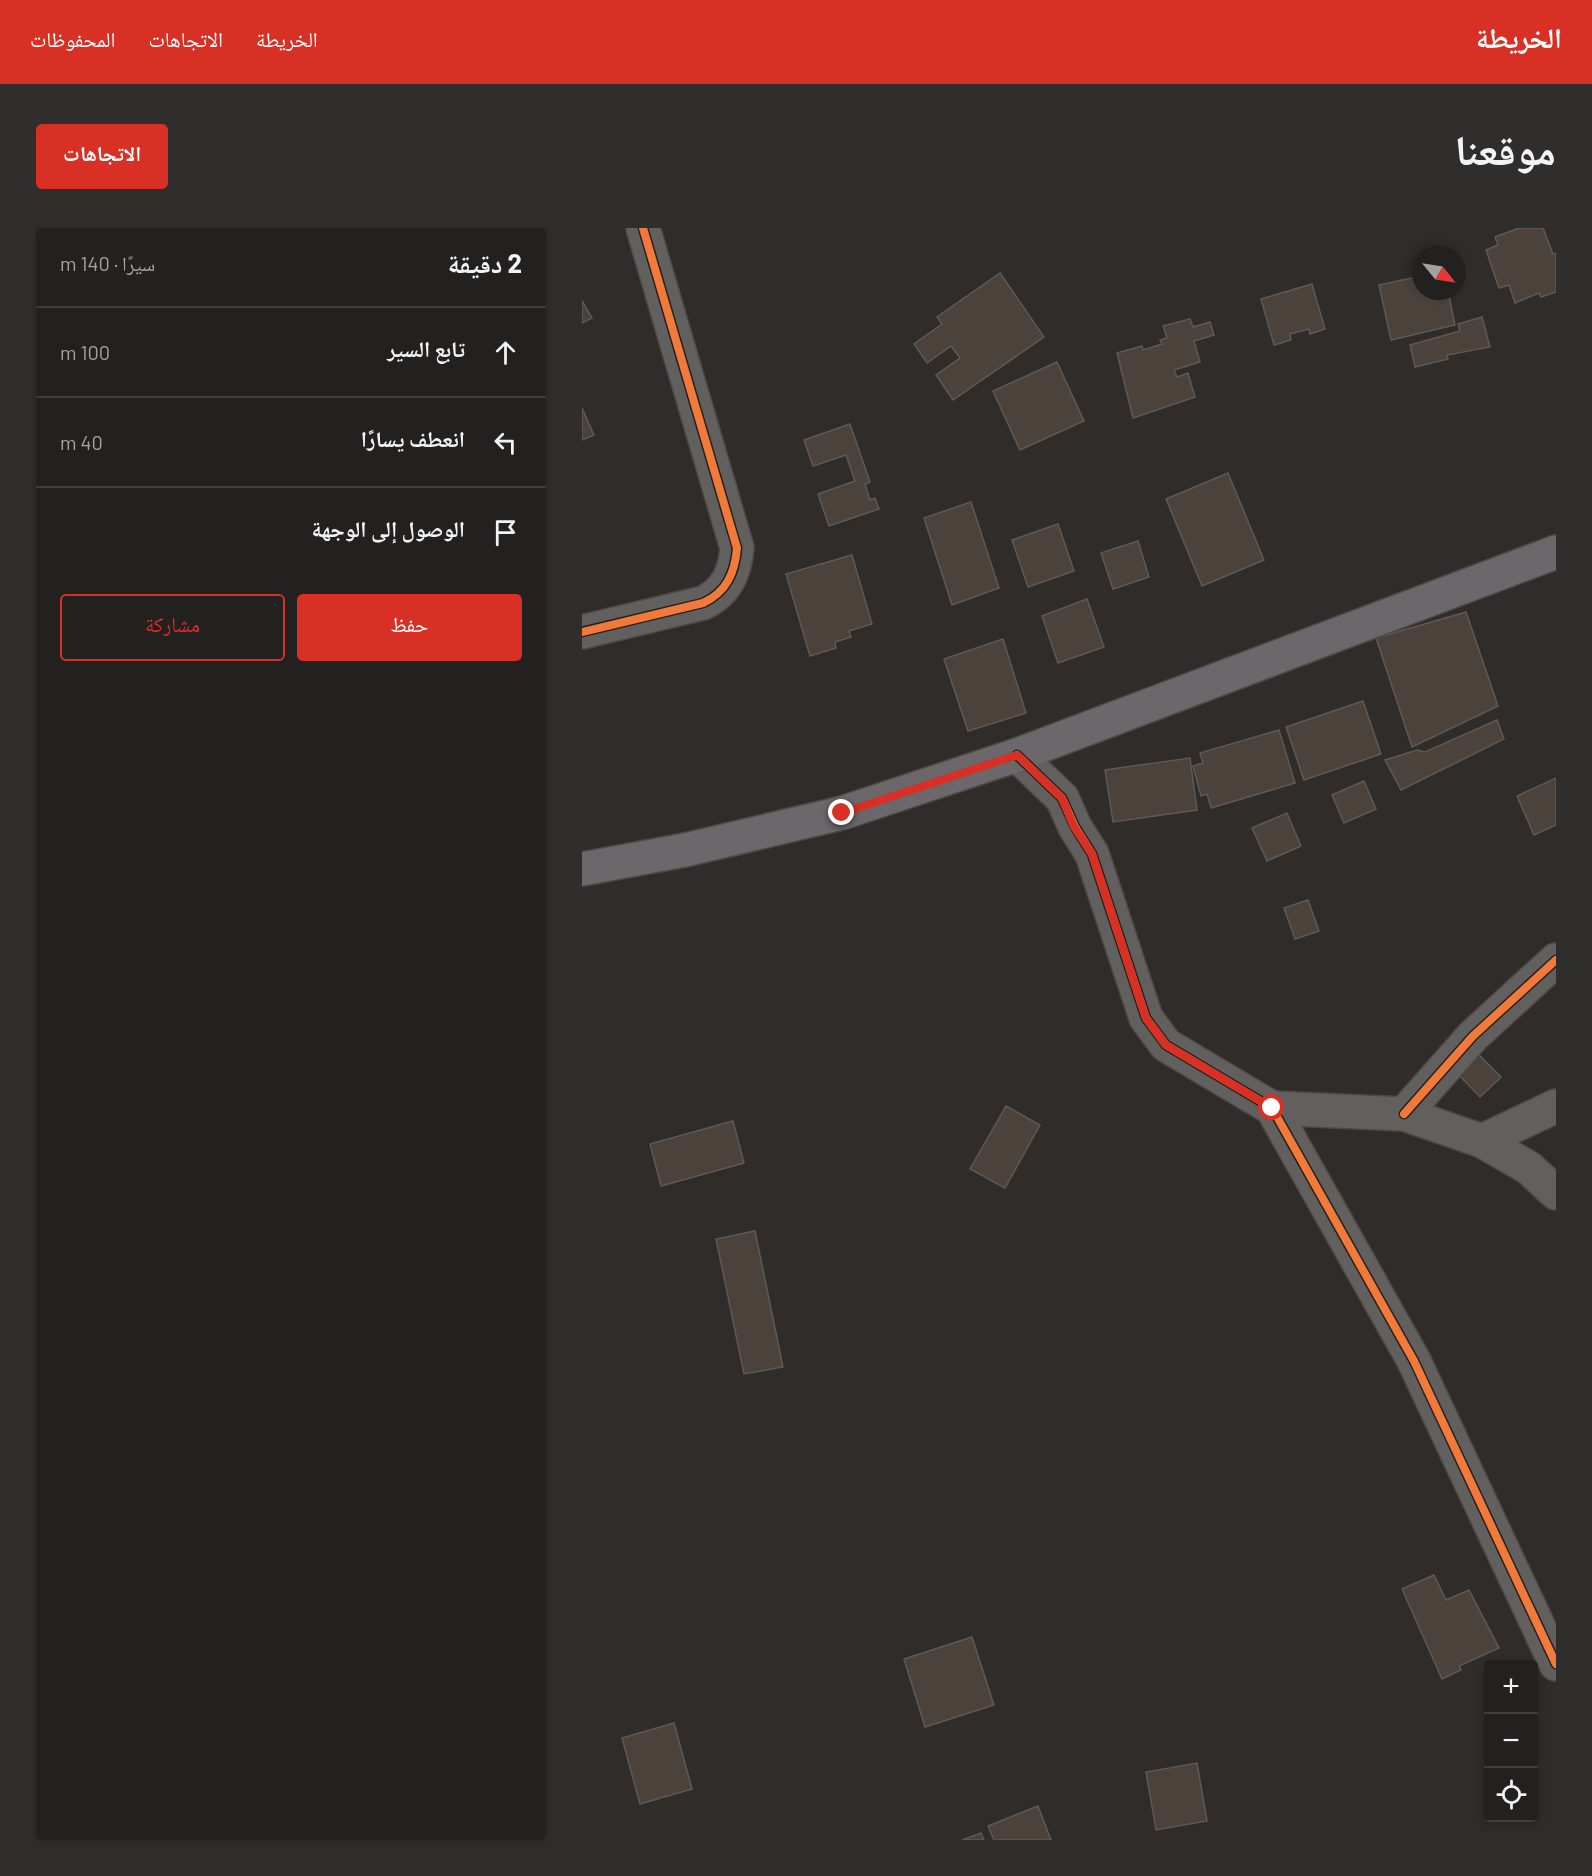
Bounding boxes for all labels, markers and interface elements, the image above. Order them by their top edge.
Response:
text: الخريطة [1476,20,1562,54]
text: المحفوظات [30,26,115,51]
text: الاتجاهات [148,26,223,51]
text: الخريطة [256,26,318,51]
text: موقعنا [1455,123,1556,173]
button: الاتجاهات [36,124,168,189]
north arrow [1412,246,1466,300]
text: 2 دقيقة [448,247,522,278]
text: سيرًا · 140 m [60,251,155,275]
text: تابع السير [387,335,465,361]
icon: ahead [489,336,522,369]
text: 100 m [60,340,110,364]
text: انعطف يسارًا [361,425,465,451]
icon: left [489,426,522,459]
text: 40 m [60,430,103,454]
text: الوصول إلى الوجهة [312,515,465,541]
icon: arrive [489,516,522,549]
button: مشاركة [60,594,285,661]
button: حفظ [297,594,522,661]
route end [828,799,854,825]
route start [1258,1094,1284,1120]
map controls [1484,1660,1538,1822]
button: + [1484,1660,1538,1714]
button: − [1484,1714,1538,1768]
button: locate [1484,1768,1538,1822]

